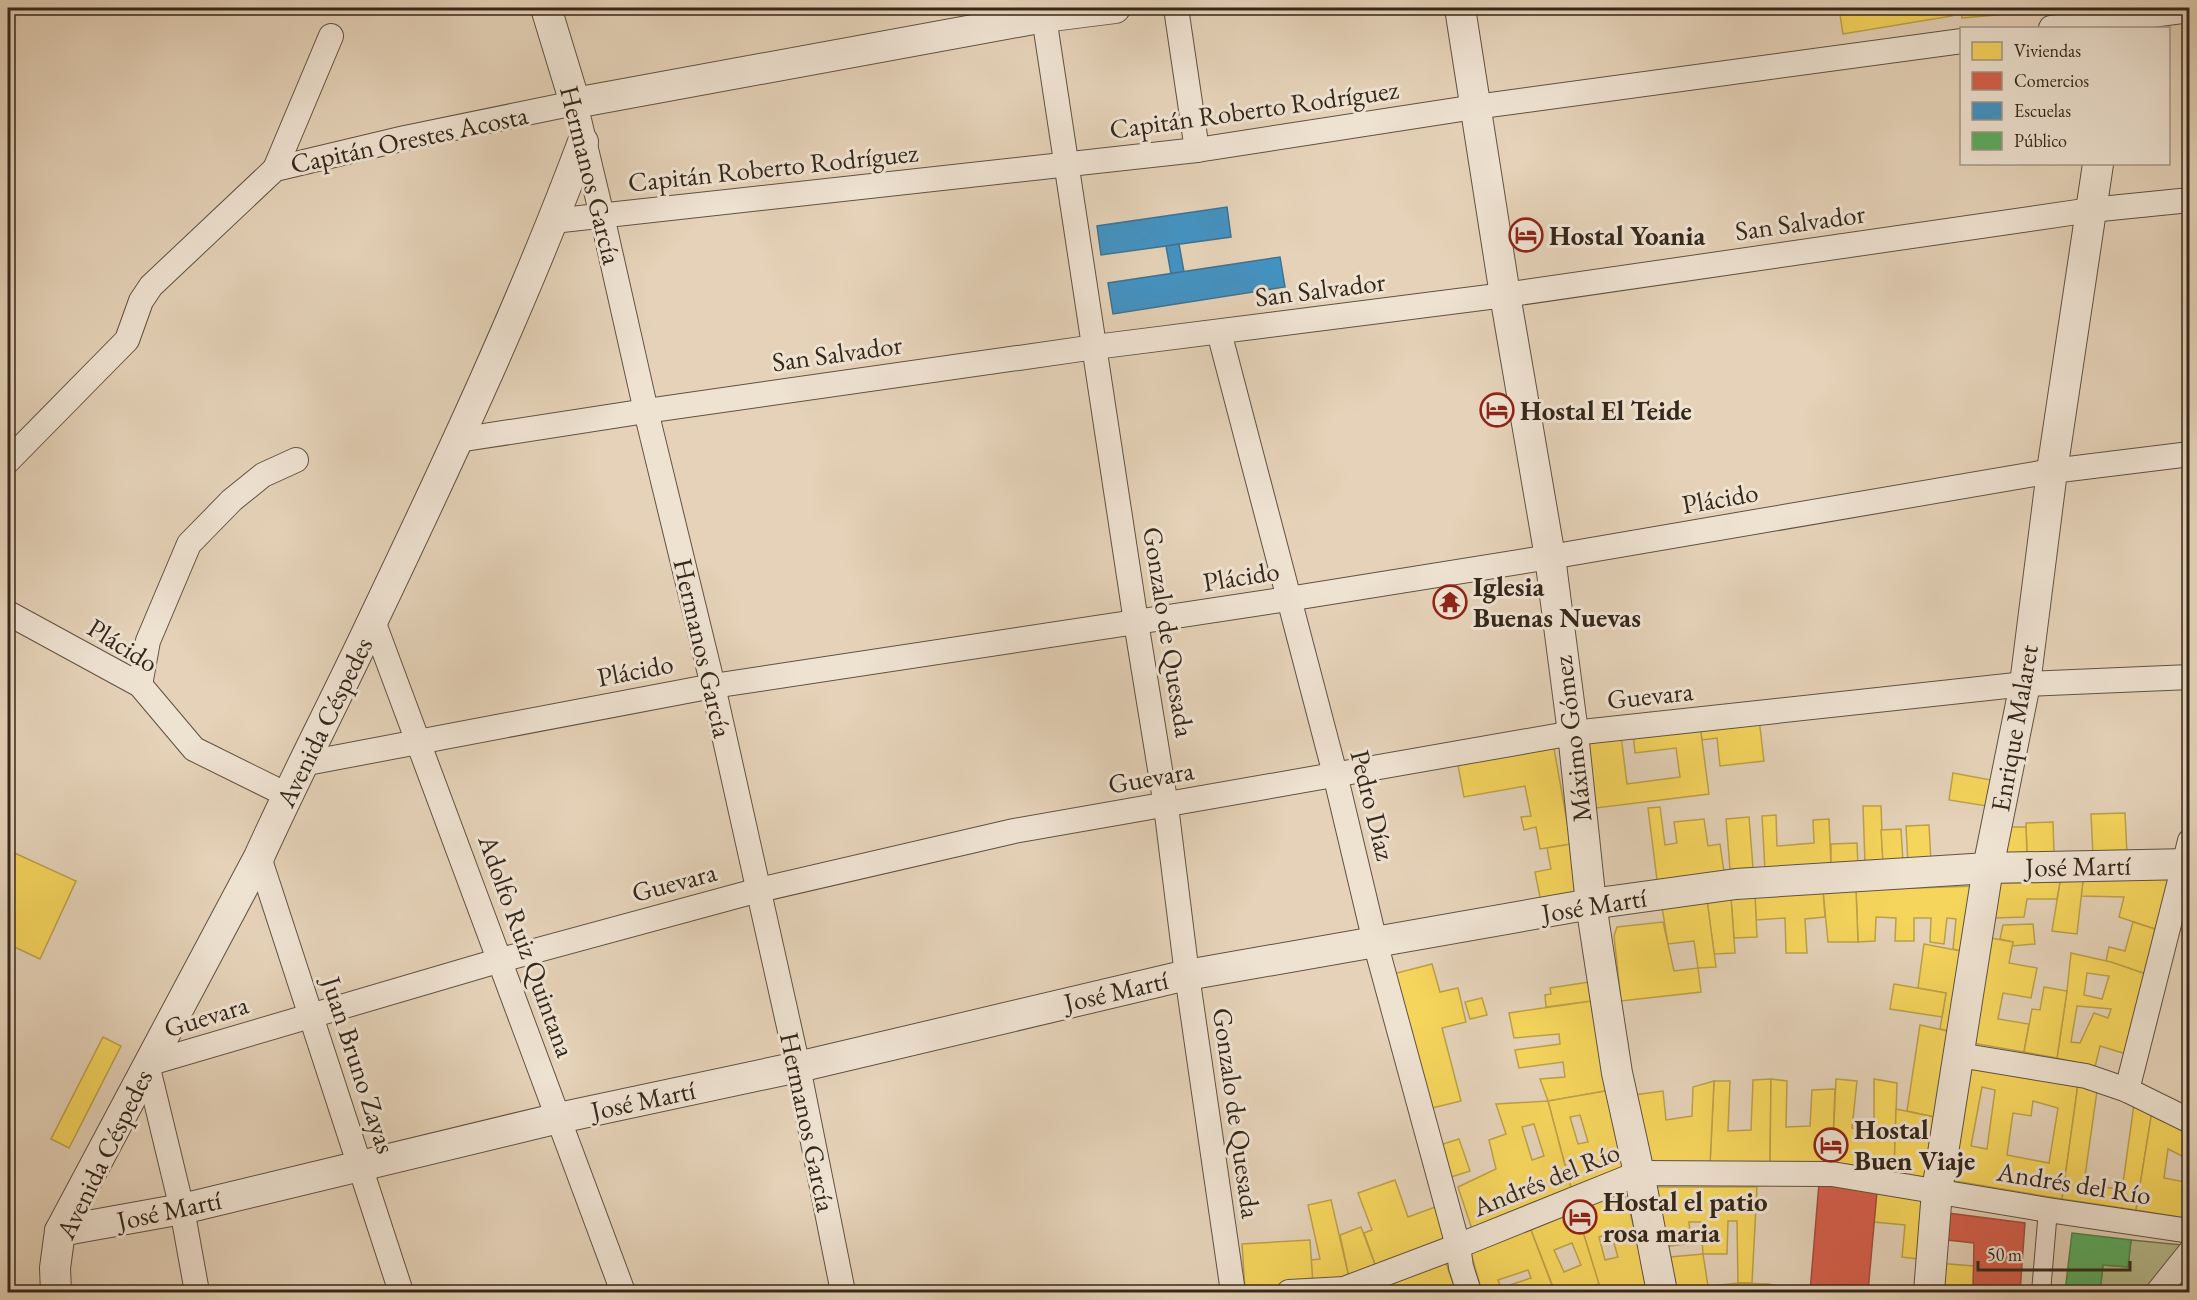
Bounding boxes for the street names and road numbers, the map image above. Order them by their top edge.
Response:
street label: Capitán Roberto Rodríguez [1107,71,1402,147]
street label: Hermanos García [552,82,630,268]
street label: Capitán Orestes Acosta [287,97,531,181]
street label: Capitán Roberto Rodríguez [626,134,921,200]
street label: San Salvador [1733,196,1867,248]
street label: San Salvador [1253,264,1387,314]
street label: San Salvador [770,327,904,379]
street label: Plácido [1679,474,1761,522]
street label: Gonzalo de Quesada [1135,524,1203,740]
street label: Plácido [1200,553,1282,599]
street label: Hermanos García [665,555,741,741]
street label: Plácido [81,610,165,680]
street label: Avenida Céspedes [267,631,380,814]
street label: Enrique Malaret [1982,641,2046,814]
street label: Plácido [594,645,676,695]
street label: Máximo Gómez [1544,653,1600,824]
street label: Guevara [1605,673,1695,717]
street label: Pedro Díaz [1342,746,1404,865]
street label: Guevara [1105,752,1197,802]
street label: Adolfo Ruiz Quintana [470,829,584,1062]
street label: José Martí [2023,848,2132,884]
street label: Guevara [628,854,720,910]
street label: José Martí [1537,879,1649,931]
street label: José Martí [1059,962,1172,1020]
street label: Juan Bruno Zayas [313,970,404,1158]
street label: Guevara [160,987,253,1045]
street label: Gonzalo de Quesada [1205,1005,1269,1221]
street label: Hermanos García [772,1029,844,1215]
street label: Avenida Céspedes [47,1063,160,1246]
street label: José Martí [586,1072,699,1129]
street label: Andrés del Río [1466,1134,1625,1225]
street label: Andrés del Río [1993,1153,2154,1212]
street label: José Martí [112,1182,225,1239]

